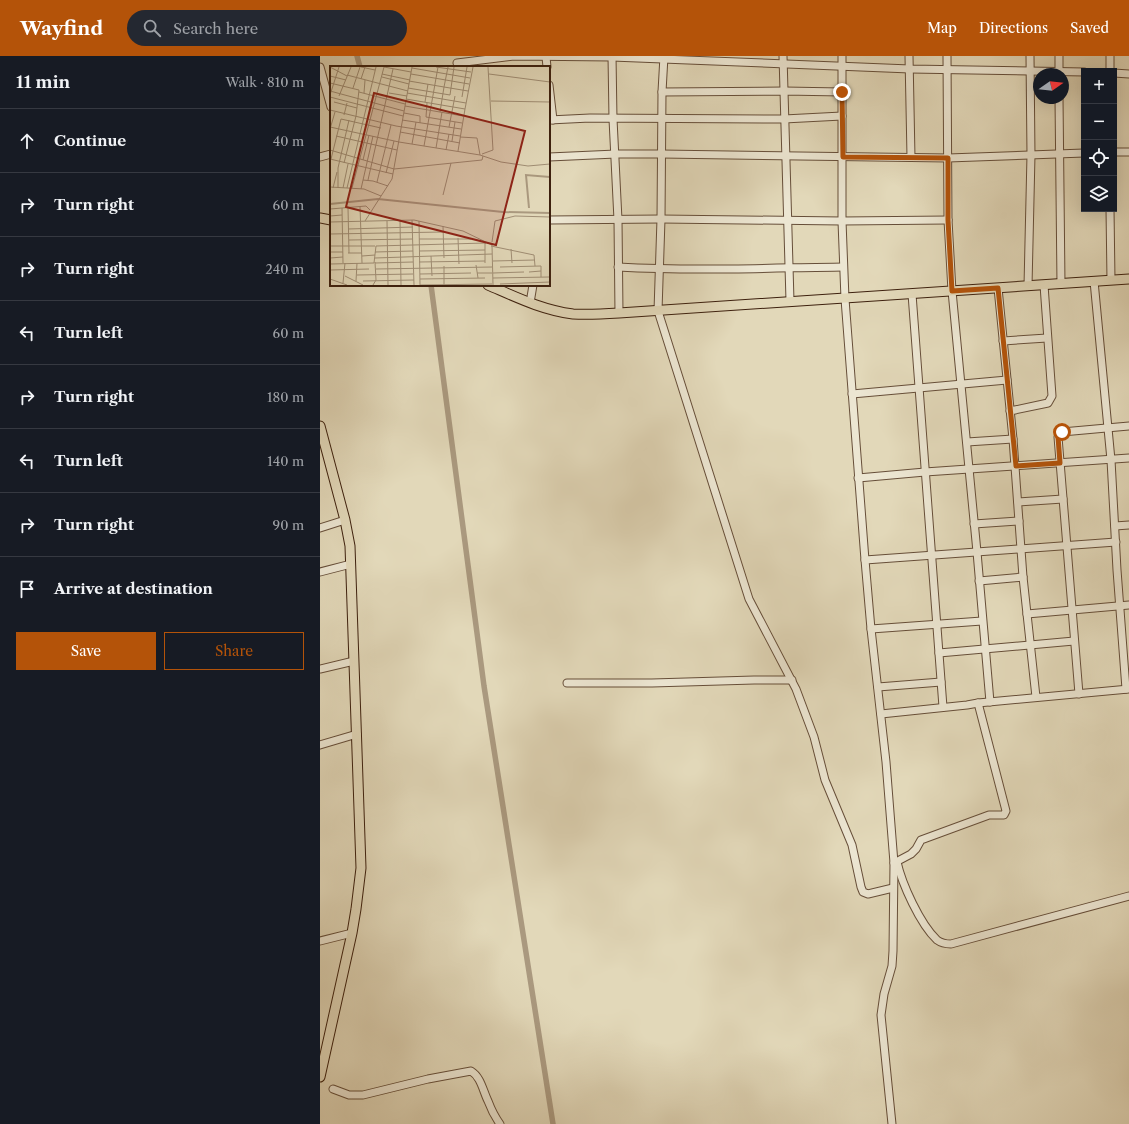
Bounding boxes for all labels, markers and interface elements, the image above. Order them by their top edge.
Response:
search box [127,10,407,46]
text: Wayfind [20,17,103,40]
icon: search [141,17,163,39]
text: Search here [173,19,258,38]
text: Map [927,19,957,37]
text: Directions [979,19,1048,37]
text: Saved [1070,19,1109,37]
inset map [330,66,550,286]
north arrow [1033,68,1069,104]
map controls [1081,68,1117,212]
button: + [1081,68,1117,104]
text: 11 min [16,72,70,92]
text: Walk · 810 m [225,74,304,90]
route end [833,83,851,101]
button: − [1081,104,1117,140]
icon: ahead [16,130,38,152]
text: Continue [54,131,126,150]
text: 40 m [273,133,304,149]
button: locate [1081,140,1117,176]
button: layers [1081,176,1117,212]
icon: right [16,194,38,216]
text: Turn right [54,195,134,214]
text: 60 m [273,197,304,213]
icon: right [16,258,38,280]
text: Turn right [54,259,134,278]
text: 240 m [265,261,304,277]
icon: left [16,322,38,344]
text: Turn left [54,323,123,342]
text: 60 m [273,325,304,341]
icon: right [16,386,38,408]
text: Turn right [54,387,134,406]
text: 180 m [267,389,304,405]
route start [1053,423,1071,441]
icon: left [16,450,38,472]
text: Turn left [54,451,123,470]
text: 140 m [267,453,304,469]
icon: right [16,514,38,536]
text: Turn right [54,515,134,534]
text: 90 m [273,517,304,533]
icon: arrive [16,578,38,600]
text: Arrive at destination [54,579,213,598]
button: Save [16,632,156,670]
button: Share [164,632,304,670]

